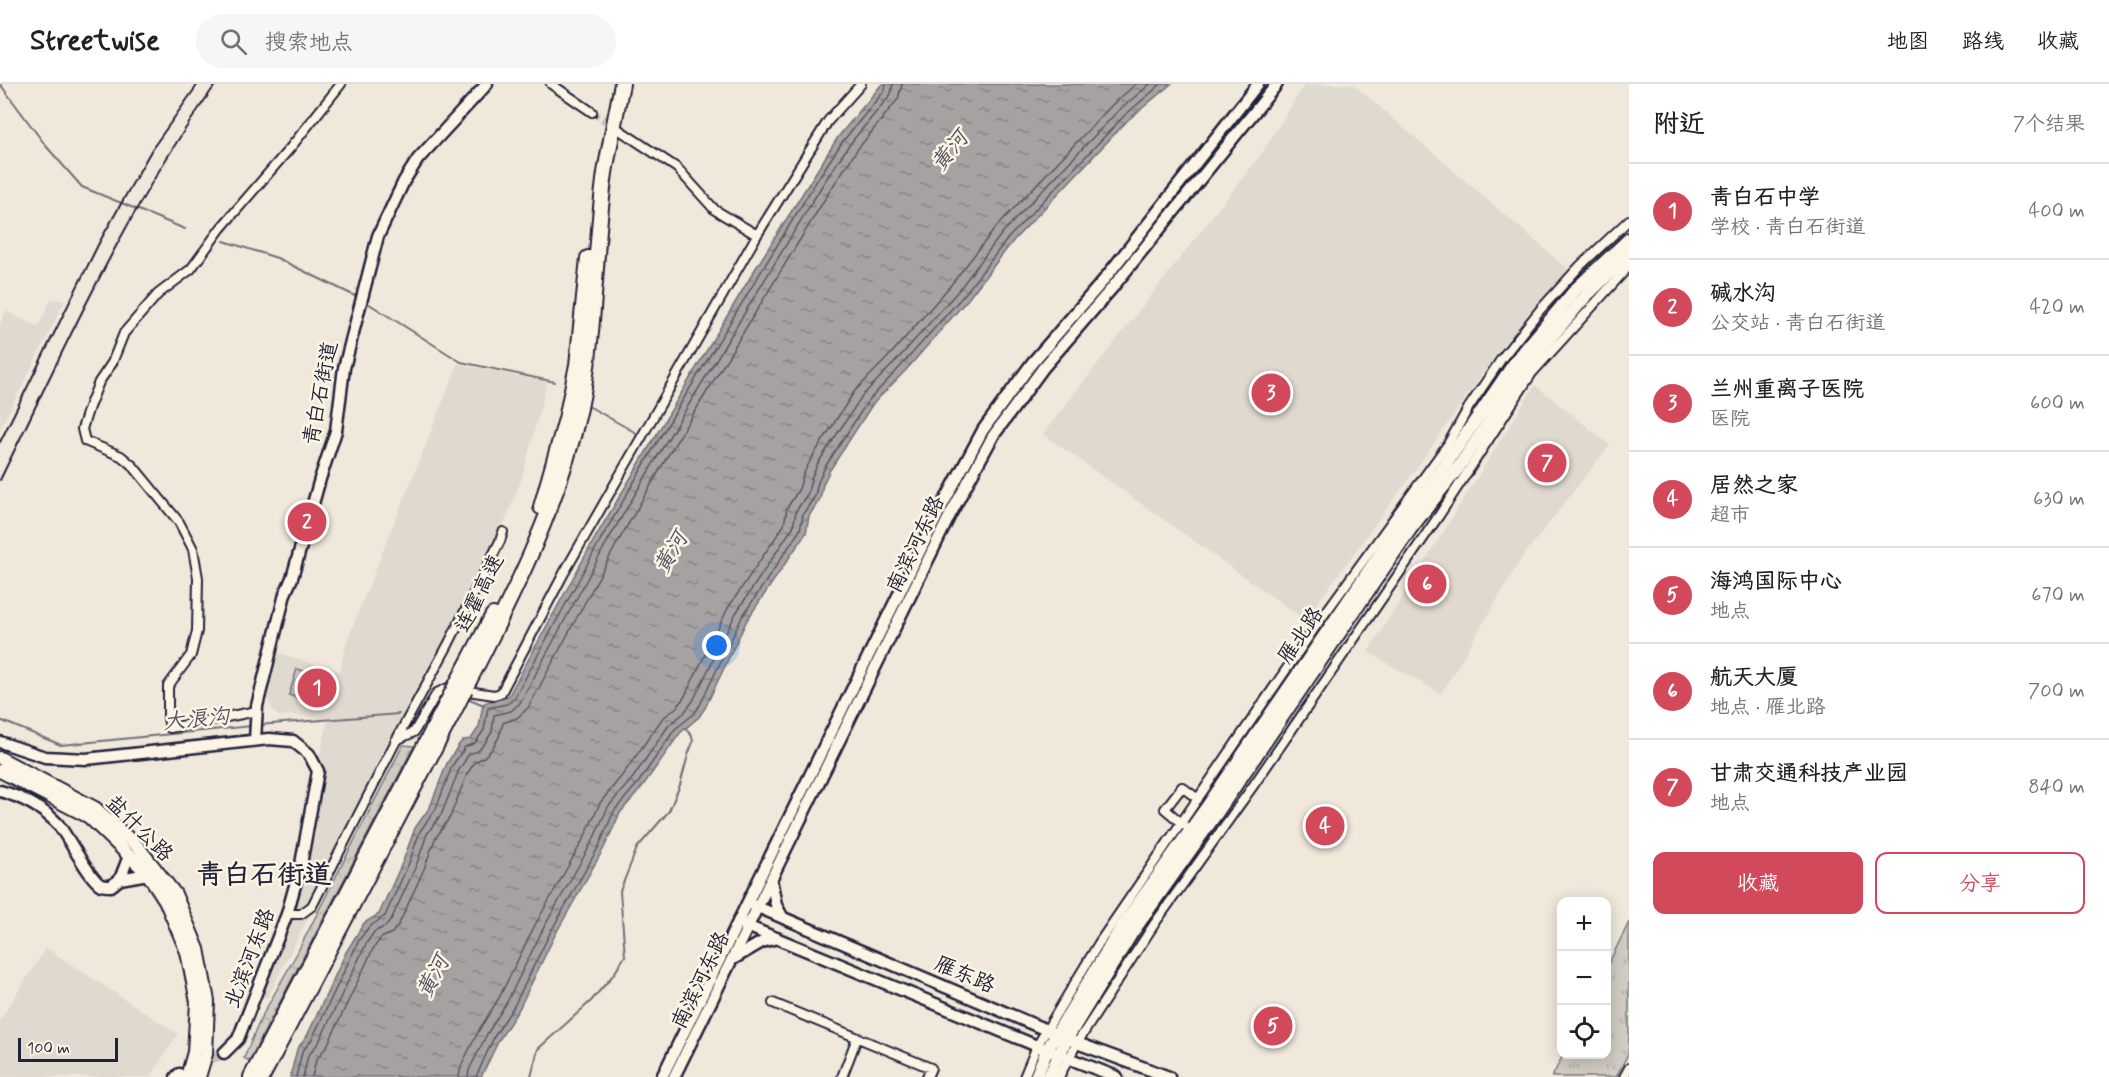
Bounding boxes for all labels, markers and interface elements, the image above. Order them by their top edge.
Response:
search box [196,14,616,68]
text: Streetwise [30,23,160,60]
icon: search [217,25,250,58]
text: 地图 [1887,28,1929,56]
text: 路线 [1962,28,2004,56]
text: 收藏 [2037,28,2079,56]
text: 搜索地点 [265,29,353,57]
text: 附近 [1653,108,1705,142]
text: 7个结果 [2013,111,2085,138]
water label: 黄河 [926,123,977,177]
text: 青白石中学 [1710,184,1820,212]
text: 1 [1668,198,1677,225]
text: 400 m [2029,198,2085,225]
text: 学校 · 青白石街道 [1710,214,1865,241]
text: 碱水沟 [1710,280,1776,308]
text: 2 [1668,294,1677,321]
text: 420 m [2029,294,2085,321]
text: 公交站 · 青白石街道 [1710,310,1885,337]
street label: 青白石街道 [297,339,345,447]
pin: 3 [1252,370,1290,416]
text: 兰州重离子医院 [1710,376,1864,404]
text: 3 [1668,390,1677,417]
text: 600 m [2030,390,2085,417]
text: 医院 [1710,406,1750,433]
pin: 7 [1528,440,1566,485]
text: 居然之家 [1710,472,1798,500]
text: 4 [1667,486,1678,513]
text: 630 m [2033,486,2085,513]
street label: 南滨河东路 [880,491,951,598]
pin: 2 [288,500,326,544]
text: 超市 [1710,502,1750,529]
water label: 黄河 [648,524,697,579]
street label: 连霍高速 [449,550,511,637]
pin: 6 [1408,562,1446,606]
text: 海鸿国际中心 [1710,568,1842,596]
text: 5 [1667,582,1679,609]
text: 670 m [2031,582,2085,609]
text: 地点 [1710,598,1750,625]
street label: 雁北路 [1272,602,1330,670]
your location [702,631,731,660]
text: 航天大厦 [1710,664,1798,692]
pin: 1 [298,666,336,710]
text: 6 [1667,678,1678,705]
text: 700 m [2028,678,2085,705]
text: 地点 · 雁北路 [1710,694,1825,721]
water label: 大浪沟 [162,703,232,737]
text: 甘肃交通科技产业园 [1710,760,1908,788]
text: 7 [1666,774,1679,801]
text: 840 m [2028,774,2085,801]
street label: 盐什公路 [100,789,179,868]
text: 地点 [1710,790,1750,817]
pin: 4 [1306,804,1344,848]
button: 收藏 [1653,852,1863,914]
button: 分享 [1875,852,2085,914]
district label: 青白石街道 [197,858,332,893]
map controls [1557,897,1611,1059]
button: + [1557,897,1611,951]
street label: 北滨河东路 [218,904,282,1012]
street label: 南滨河东路 [665,927,736,1034]
water label: 黄河 [411,948,458,1003]
street label: 雁东路 [930,950,999,1000]
button: − [1557,951,1611,1005]
pin: 5 [1254,1004,1292,1048]
button: locate [1557,1005,1611,1059]
scale bar [18,1035,118,1062]
text: 100 m [27,1038,70,1059]

